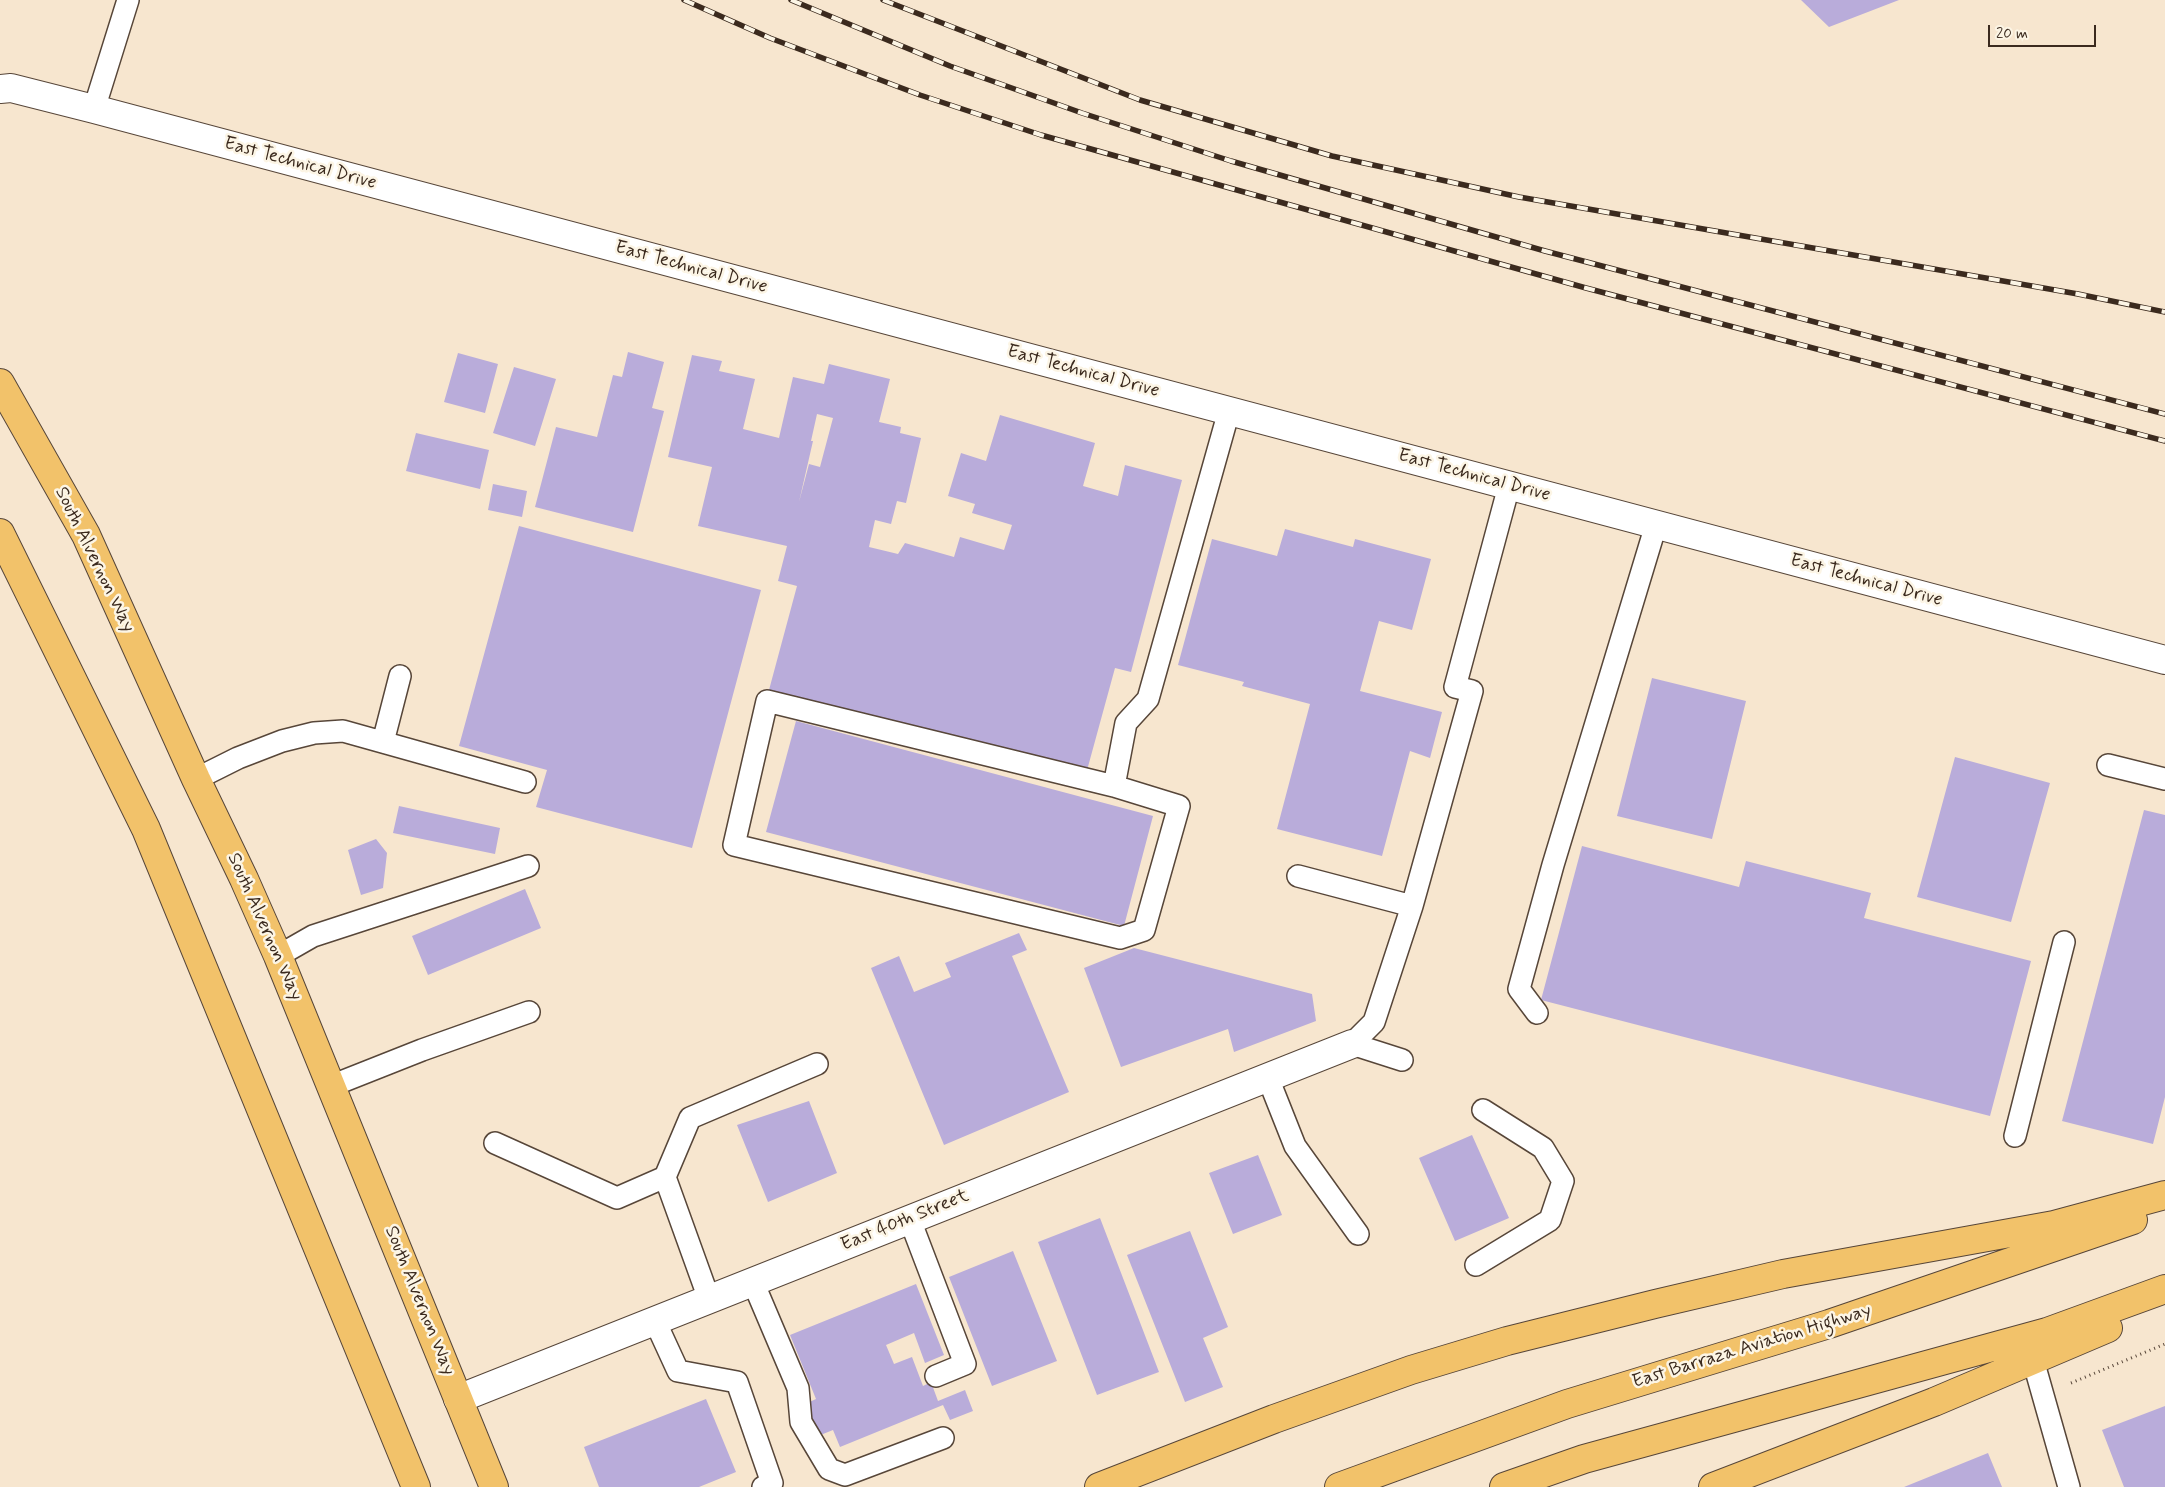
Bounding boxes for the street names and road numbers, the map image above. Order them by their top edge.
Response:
street label: East Technical Drive [221,133,379,195]
street label: East Technical Drive [612,237,770,299]
street label: East Technical Drive [1004,341,1162,403]
street label: East Technical Drive [1395,445,1553,507]
street label: South Alvernon Way [49,483,139,637]
street label: East Technical Drive [1787,550,1945,612]
street label: South Alvernon Way [221,850,307,1004]
street label: East 40th Street [838,1185,972,1257]
street label: South Alvernon Way [379,1223,459,1379]
street label: East Barraza Aviation Highway [1630,1300,1874,1394]

